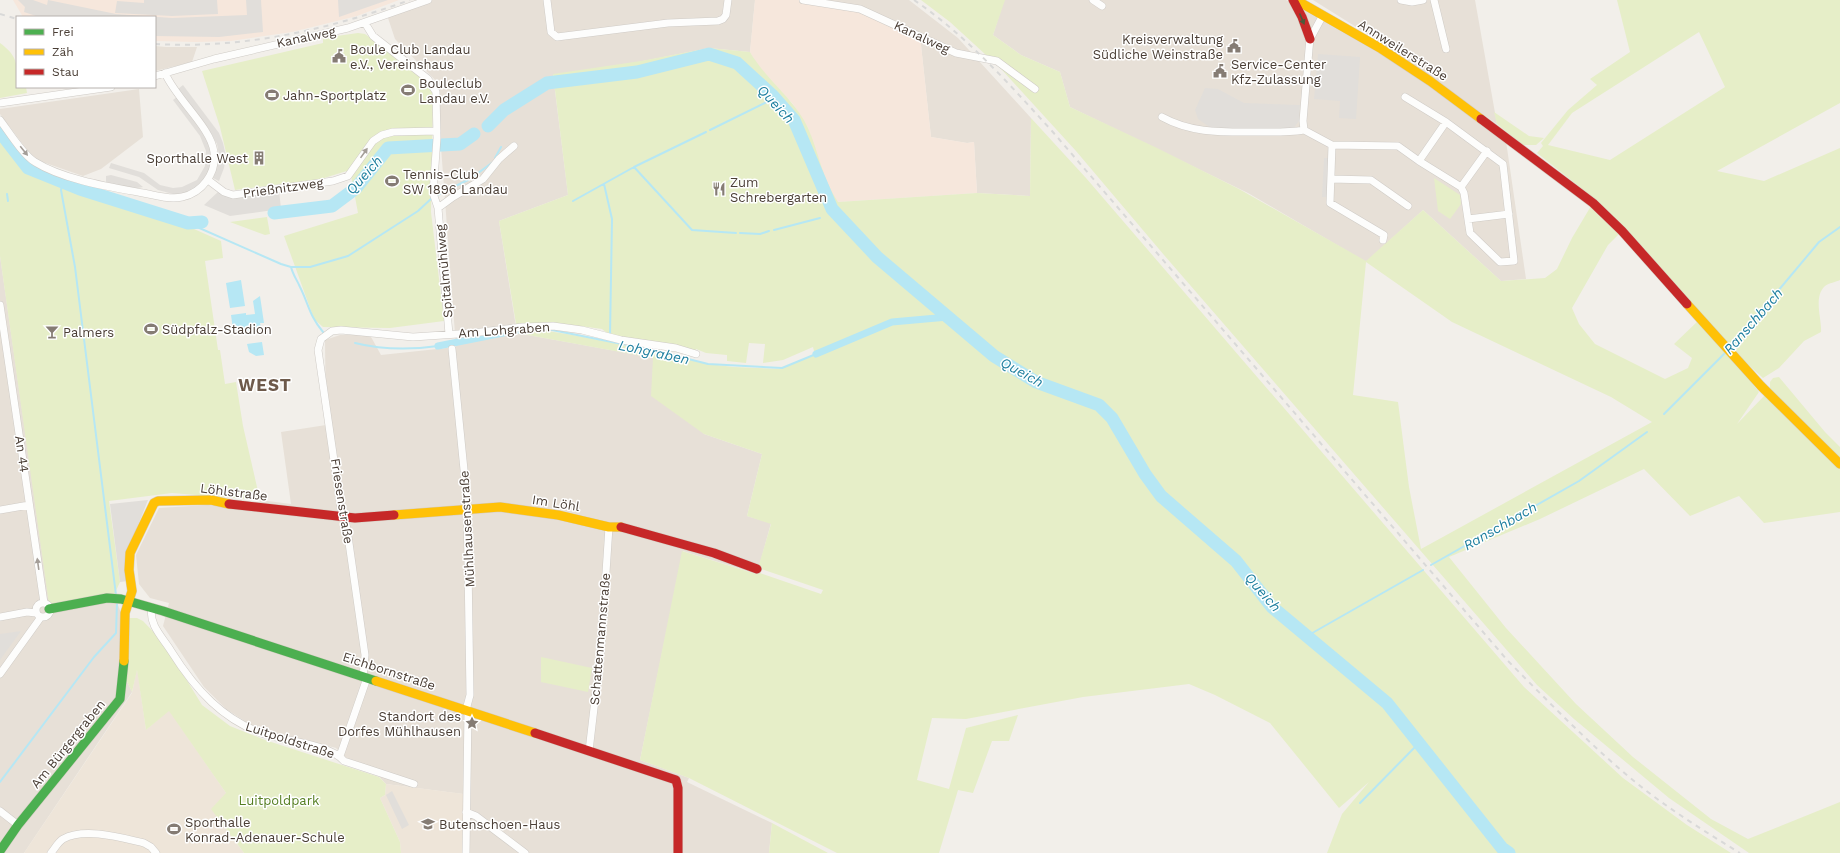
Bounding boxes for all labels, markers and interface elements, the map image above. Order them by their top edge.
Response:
one-way arrow [1300,14,1306,26]
legend [16,16,156,88]
street label: Annweilerstraße [1355,16,1451,84]
street label: Kanalweg [892,18,952,56]
street label: Kanalweg [275,23,337,51]
text: Frei [52,25,74,39]
place label: Kreisverwaltung Südliche Weinstraße [1093,32,1223,62]
public building icon: Kreisverwaltung Südliche Weinstraße [1226,38,1242,54]
place label: Boule Club Landau e.V., Vereinshaus [350,42,470,72]
text: Zäh [52,45,74,59]
public building icon: Boule Club Landau e.V., Vereinshaus [331,48,347,64]
place label: Service-Center Kfz-Zulassung [1231,57,1326,87]
public building icon: Service-Center Kfz-Zulassung [1212,63,1228,79]
text: Stau [52,65,79,79]
place label: Bouleclub Landau e.V. [419,76,490,106]
sports icon: Bouleclub Landau e.V. [400,82,416,98]
water label: Queich [754,82,798,126]
sports icon: Jahn-Sportplatz [264,87,280,103]
place label: Jahn-Sportplatz [283,88,386,103]
one-way arrow [20,145,29,156]
one-way arrow [360,148,368,158]
building icon: Sporthalle West [251,150,267,166]
place label: Sporthalle West [147,151,249,166]
water label: Queich [343,152,385,198]
place label: Tennis-Club SW 1896 Landau [403,167,508,197]
sports icon: Tennis-Club SW 1896 Landau [384,173,400,189]
street label: Prießnitzweg [242,175,324,201]
place label: Zum Schrebergarten [730,175,827,205]
restaurant icon: Zum Schrebergarten [711,181,727,197]
street label: Spitalmühlweg [432,223,456,318]
water label: Ranschbach [1720,285,1786,357]
street label: Am Lohgraben [458,319,550,341]
sports icon: Südpfalz-Stadion [143,321,159,337]
place label: Südpfalz-Stadion [162,322,272,337]
bar icon: Palmers [44,324,60,340]
place label: Palmers [63,325,114,340]
water label: Lohgraben [617,337,691,367]
water label: Queich [998,354,1046,390]
district label: WEST [238,375,292,395]
street label: An 44 [12,435,32,473]
street label: Friesenstraße [328,457,356,545]
street label: Mühlhausenstraße [456,470,478,588]
street label: Löhlstraße [199,480,269,504]
street label: Im Löhl [531,492,581,514]
water label: Ranschbach [1461,499,1539,553]
one-way arrow [35,558,41,570]
water label: Queich [1242,569,1284,615]
street label: Schattenmannstraße [587,572,613,706]
street label: Eichbornstraße [341,649,437,693]
street label: Am Bürgergraben [28,697,108,791]
place label: Standort des Dorfes Mühlhausen [338,709,461,739]
place icon: Standort des Dorfes Mühlhausen [464,715,480,731]
street label: Luitpoldstraße [243,719,337,761]
park label: Luitpoldpark [239,793,320,808]
place label: Sporthalle Konrad-Adenauer-Schule [185,815,345,845]
school or university icon: Butenschoen-Haus [420,816,436,832]
place label: Butenschoen-Haus [439,817,561,832]
sports icon: Sporthalle Konrad-Adenauer-Schule [166,821,182,837]

